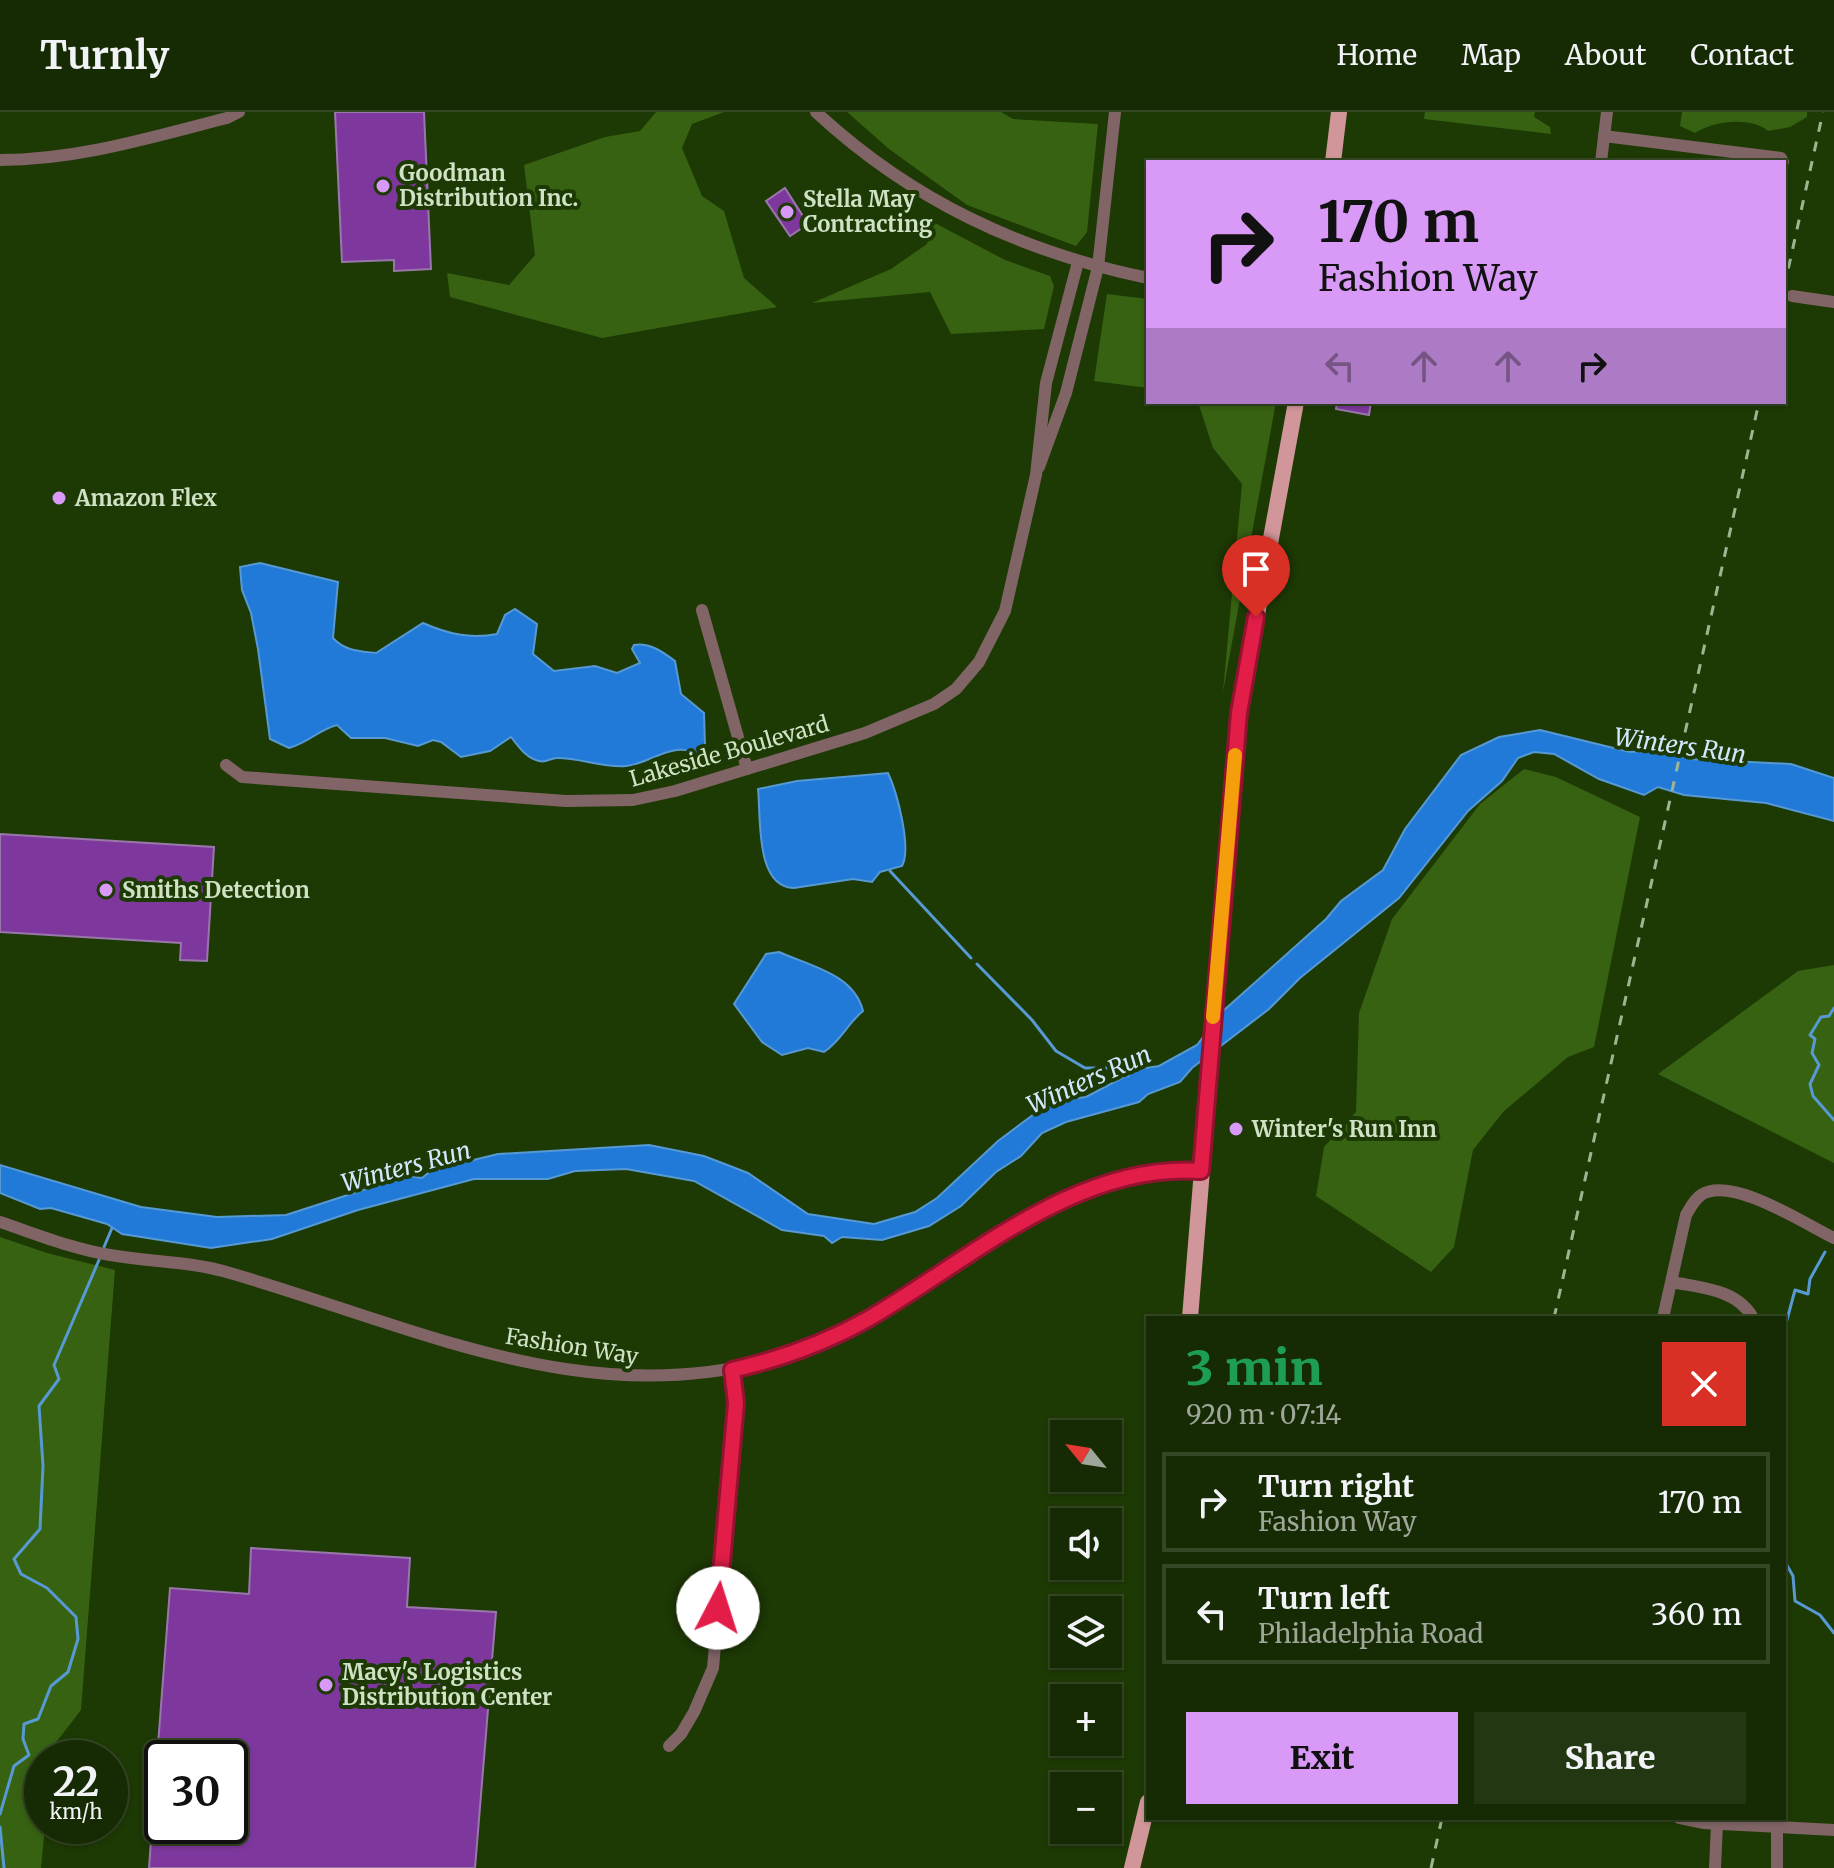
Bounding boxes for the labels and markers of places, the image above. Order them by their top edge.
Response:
place label: Goodman Distribution Inc. [399,159,578,212]
marker: Goodman Distribution Inc. [374,177,392,195]
place label: Stella May Contracting [803,185,933,238]
marker: Stella May Contracting [778,203,796,221]
place label: Amazon Flex [74,484,217,512]
marker: Amazon Flex [50,489,68,507]
pin [1222,535,1290,617]
place label: Smiths Detection [122,876,310,904]
marker: Smiths Detection [97,881,115,899]
place label: Winter's Run Inn [1251,1115,1437,1143]
marker: Winter's Run Inn [1227,1120,1245,1138]
place label: Macy's Logistics Distribution Center [342,1658,552,1711]
marker: Macy's Logistics Distribution Center [317,1676,335,1694]

